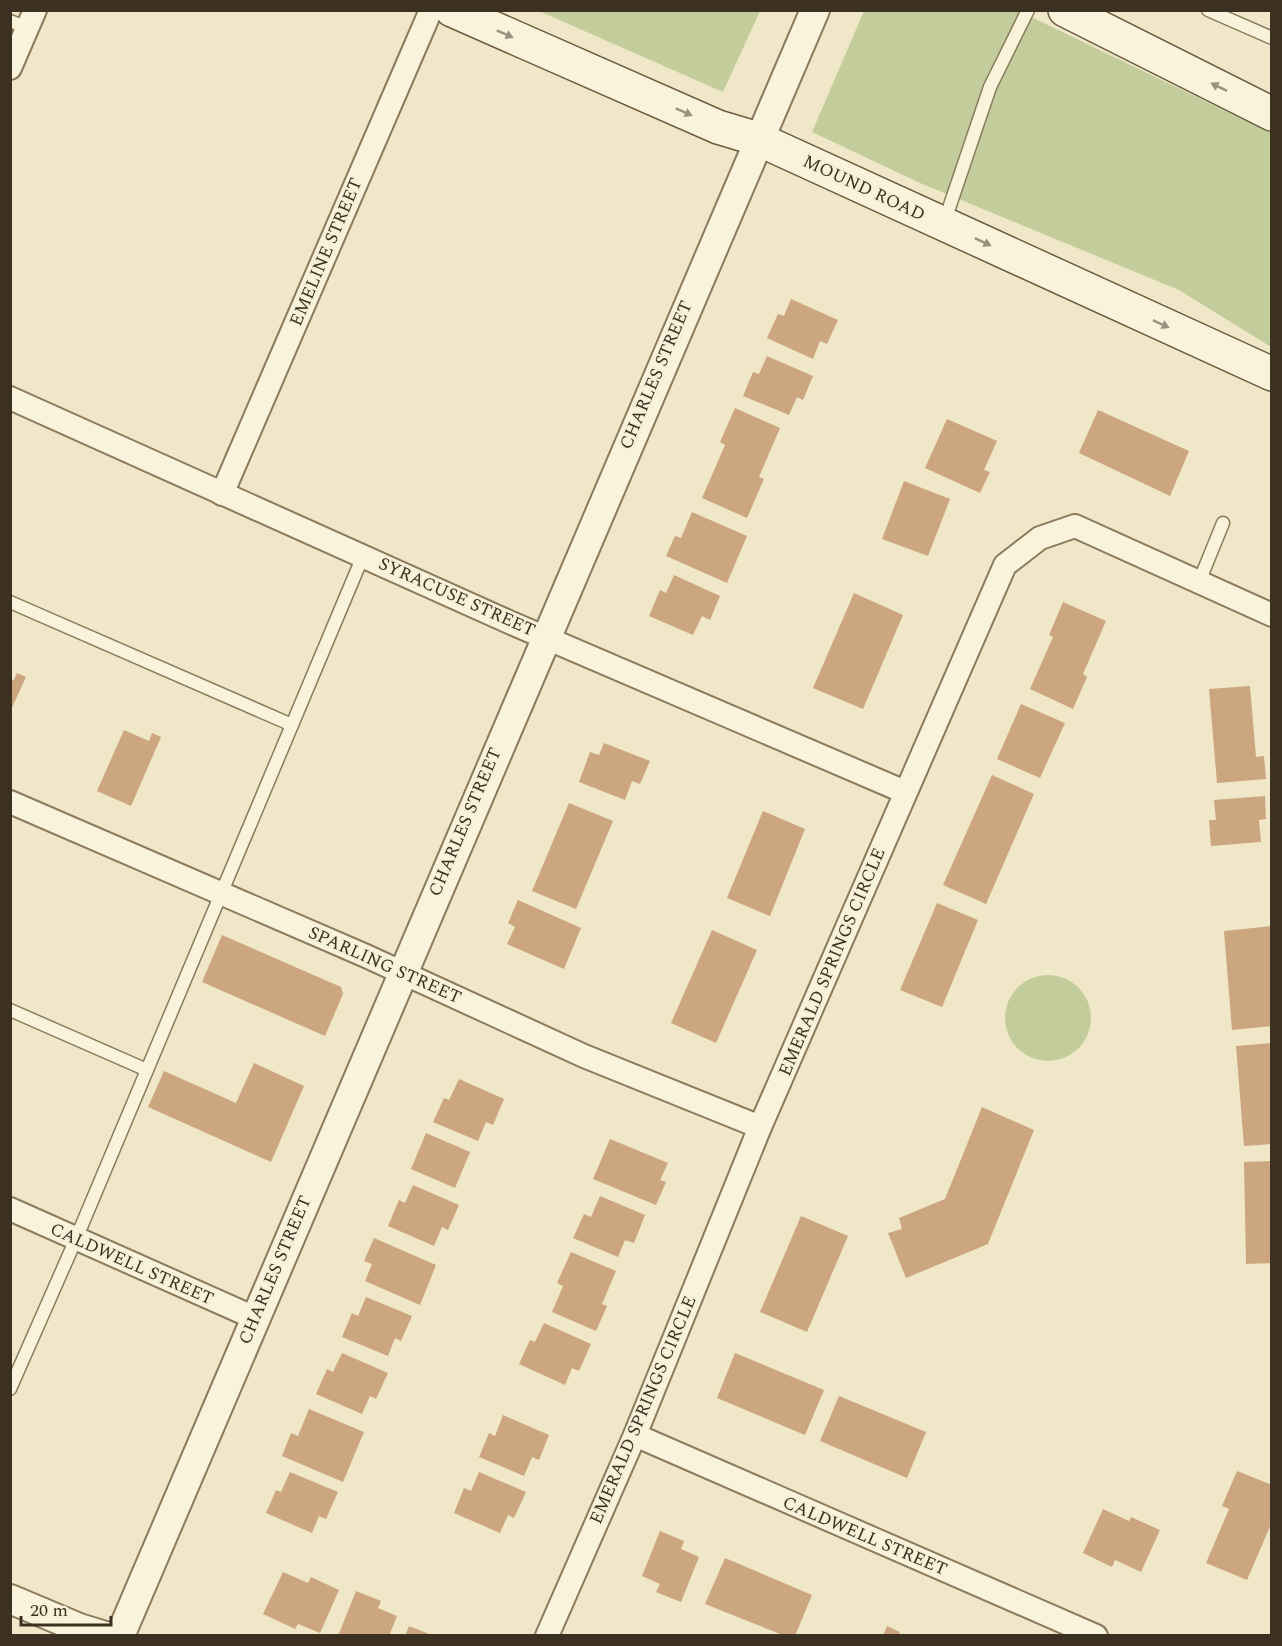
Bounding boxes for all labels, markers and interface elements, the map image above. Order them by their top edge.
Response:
one-way arrow [497,29,515,39]
one-way arrow [1211,83,1228,92]
one-way arrow [676,107,694,117]
street label: MOUND ROAD [798,148,930,228]
street label: EMELINE STREET [283,174,369,330]
one-way arrow [975,238,992,247]
street label: CHARLES STREET [612,296,700,454]
one-way arrow [1152,319,1169,328]
street label: SYRACUSE STREET [374,550,540,644]
street label: CHARLES STREET [421,743,509,901]
street label: EMERALD SPRINGS CIRCLE [772,844,892,1080]
street label: SPARLING STREET [304,919,466,1011]
street label: CHARLES STREET [231,1191,319,1349]
street label: CALDWELL STREET [46,1216,218,1312]
street label: EMERALD SPRINGS CIRCLE [583,1292,703,1528]
street label: CALDWELL STREET [778,1489,952,1583]
scale bar [21,1589,111,1627]
text: 20 m [30,1597,68,1624]

